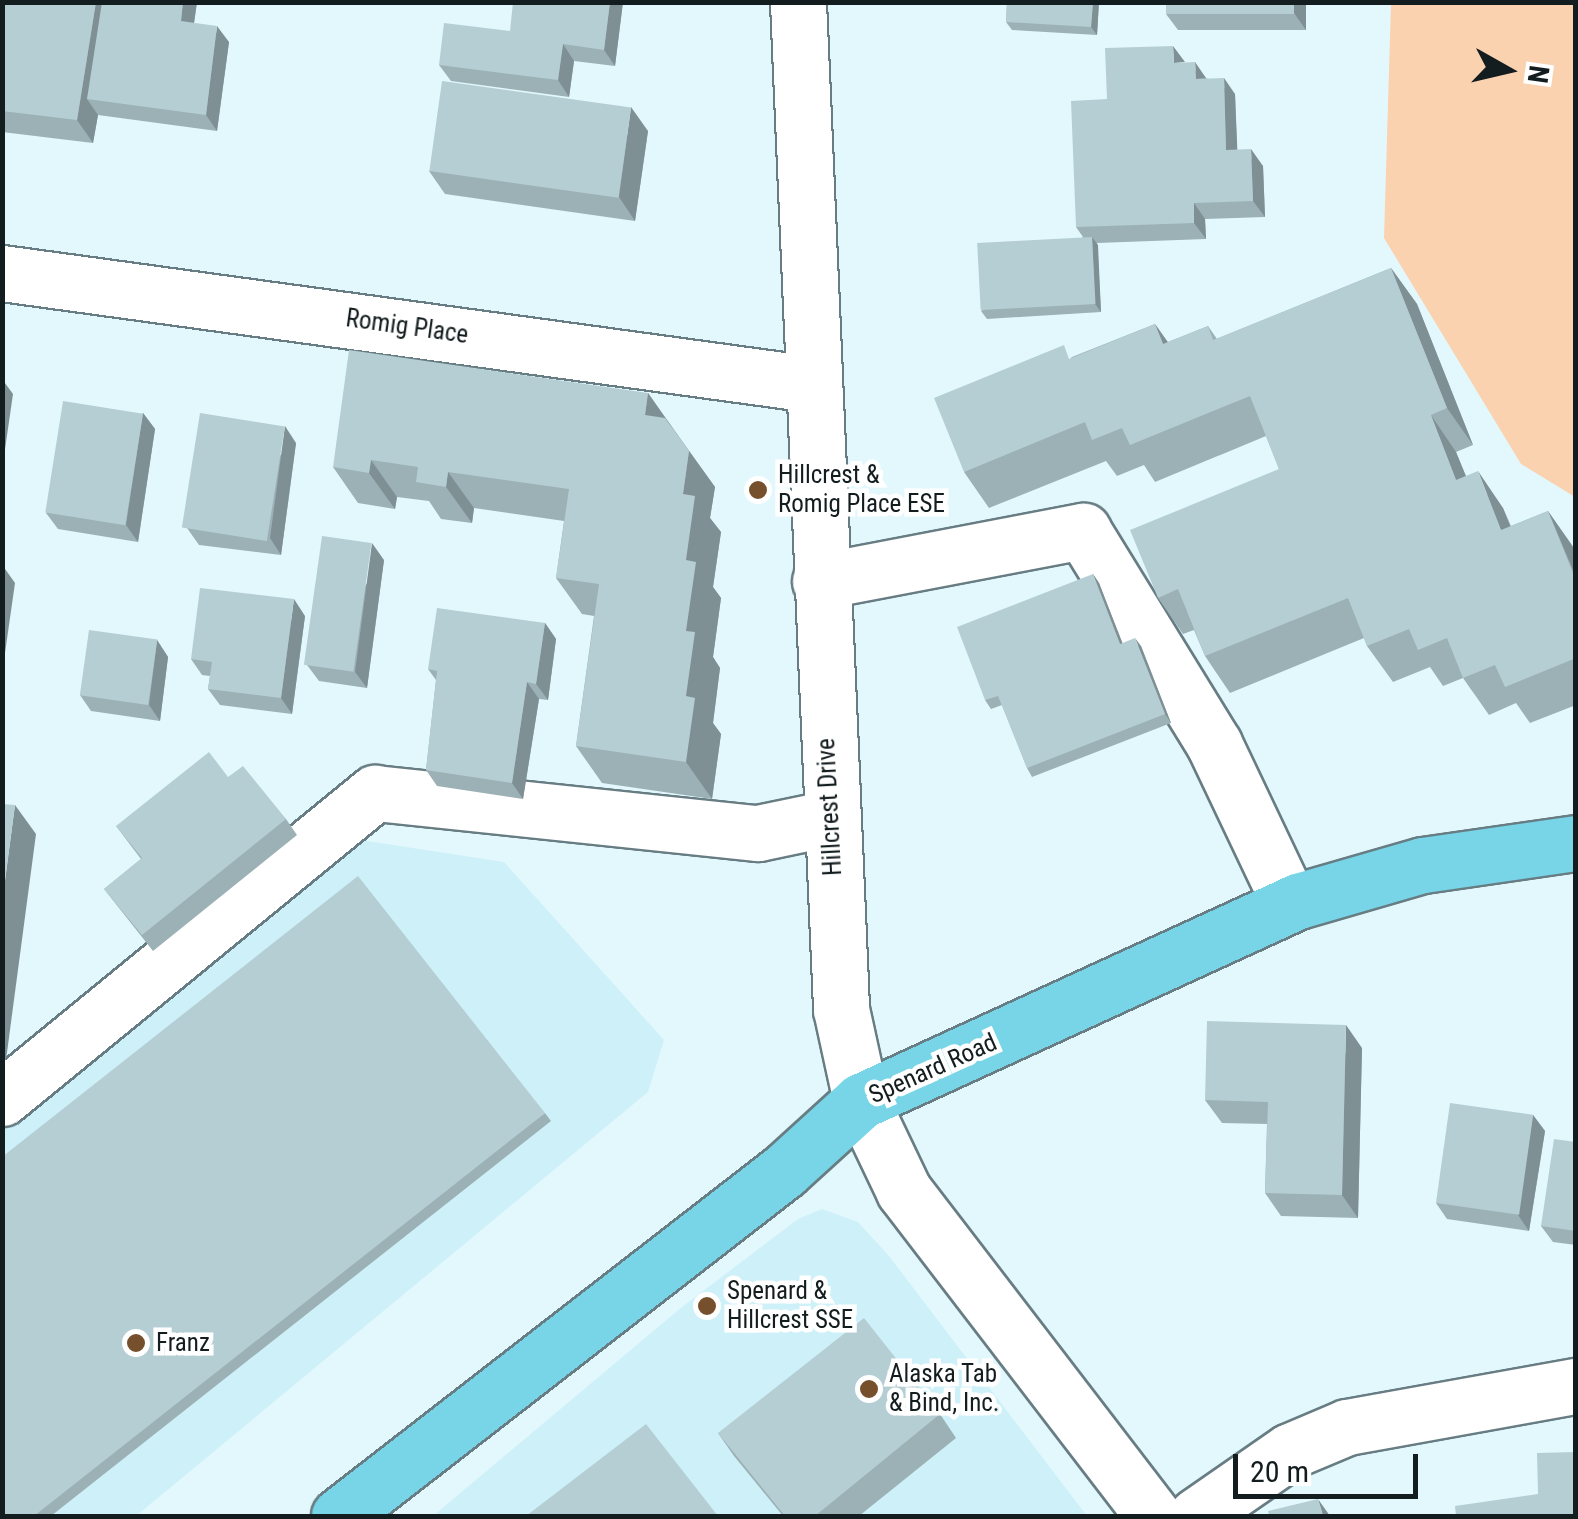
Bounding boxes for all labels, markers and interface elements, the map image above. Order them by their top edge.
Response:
north arrow [1458,20,1558,120]
text: N [1521,63,1556,85]
street label: Romig Place [344,304,470,350]
place label: Hillcrest & Romig Place ESE [778,461,945,520]
marker: Hillcrest & Romig Place ESE [747,479,769,501]
street label: Hillcrest Drive [811,737,849,877]
street label: Spenard Road [864,1027,1002,1111]
place label: Spenard & Hillcrest SSE [727,1277,853,1336]
marker: Spenard & Hillcrest SSE [696,1295,718,1317]
place label: Franz [156,1328,210,1358]
marker: Franz [125,1332,147,1354]
place label: Alaska Tab & Bind, Inc. [889,1360,999,1419]
marker: Alaska Tab & Bind, Inc. [858,1378,880,1400]
scale bar [1238,1434,1423,1496]
text: 20 m [1250,1454,1309,1489]

